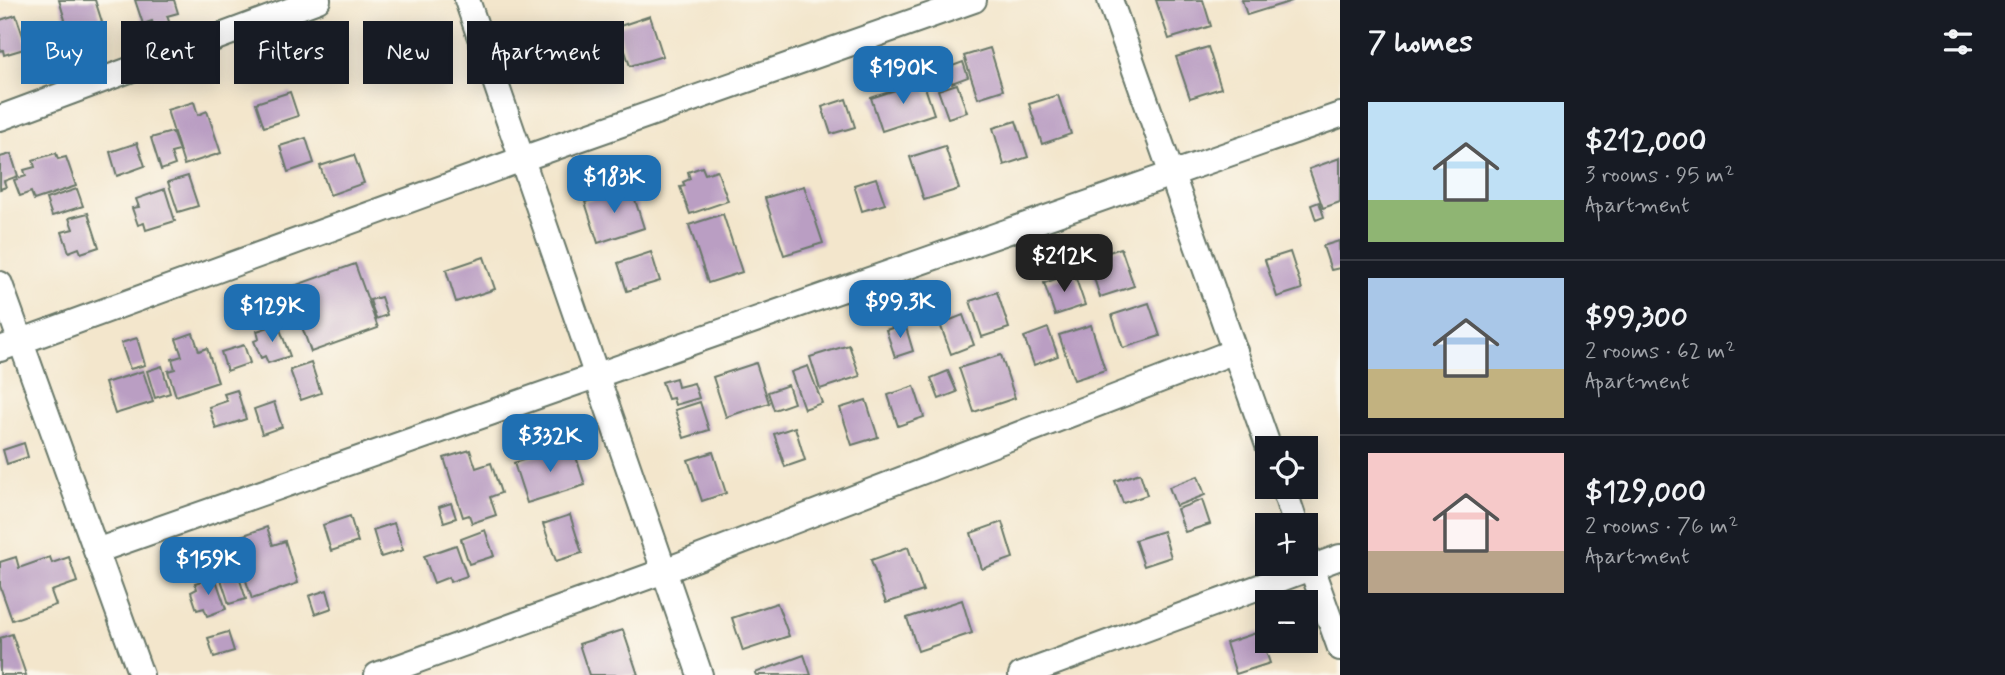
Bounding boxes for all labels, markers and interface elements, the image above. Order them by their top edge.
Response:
chip: Buy [21,21,107,84]
chip: Rent [121,21,220,84]
chip: Filters [234,21,349,84]
chip: New [363,21,453,84]
chip: Apartment [467,21,624,84]
text: 7 homes [1368,23,1473,62]
icon: filters [1939,23,1977,61]
pin: $190K [854,46,952,106]
text: $190K [869,54,937,84]
text: $212,000 [1585,122,1707,161]
icon: home [1424,130,1508,214]
pin: $183K [565,156,663,215]
text: 3 rooms · 95 m² [1585,161,1734,191]
text: $183K [583,163,645,193]
text: Apartment [1585,191,1690,221]
pin: $212K [1015,234,1113,294]
text: $212K [1032,242,1096,272]
pin: $99.3K [843,280,957,340]
pin: $129K [223,284,321,344]
text: $99.3K [865,288,935,318]
text: $129K [240,292,304,322]
text: $99,300 [1585,298,1688,337]
icon: home [1424,306,1508,390]
text: 2 rooms · 62 m² [1585,337,1736,367]
text: Apartment [1585,367,1690,397]
pin: $332K [501,414,599,474]
text: $332K [518,422,582,452]
map controls [1255,436,1318,653]
button: locate [1255,436,1318,499]
text: $129,000 [1585,473,1706,512]
icon: home [1424,481,1508,565]
text: 2 rooms · 76 m² [1585,512,1738,542]
button: + [1255,513,1318,576]
pin: $159K [159,538,257,597]
text: Apartment [1585,542,1690,572]
text: $159K [176,545,240,575]
button: − [1255,590,1318,653]

